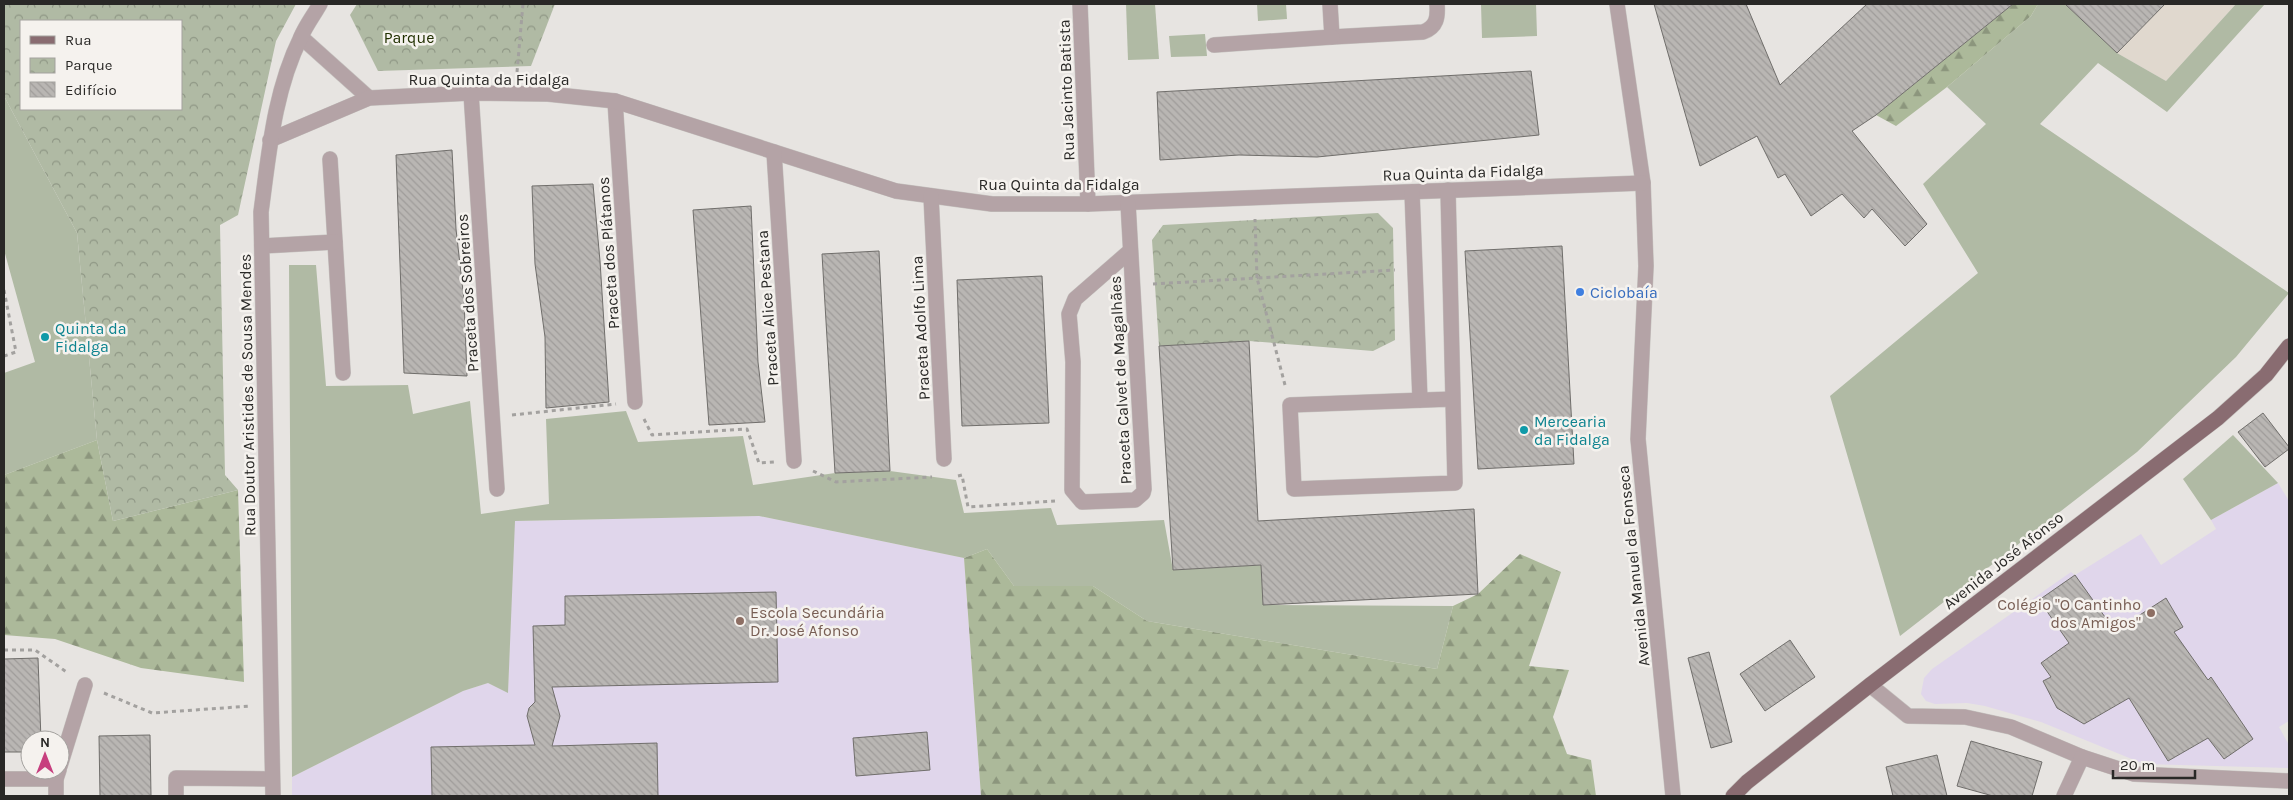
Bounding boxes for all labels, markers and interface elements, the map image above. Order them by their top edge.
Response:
street label: Rua Jacinto Batista [1055,19,1078,161]
legend [20,20,182,110]
park label: Parque [384,28,434,47]
text: Rua [65,31,92,49]
text: Parque [65,56,113,74]
street label: Rua Quinta da Fidalga [408,70,570,89]
text: Edifício [65,81,117,99]
street label: Rua Quinta da Fidalga [1382,160,1544,185]
street label: Rua Quinta da Fidalga [978,175,1140,194]
street label: Praceta dos Plátanos [594,176,623,330]
street label: Praceta dos Sobreiros [452,213,483,373]
street label: Praceta Alice Pestana [753,229,782,386]
street label: Rua Doutor Aristides de Sousa Mendes [236,254,259,536]
street label: Praceta Adolfo Lima [907,255,934,401]
street label: Praceta Calvet de Magalhães [1106,275,1135,485]
place label: Ciclobaía [1590,283,1658,302]
marker: Ciclobaía [1574,286,1586,298]
place label: Quinta da Fidalga [55,319,126,356]
marker: Quinta da Fidalga [39,331,51,343]
place label: Mercearia da Fidalga [1534,412,1610,449]
marker: Mercearia da Fidalga [1518,424,1530,436]
street label: Avenida Manuel da Fonseca [1613,465,1653,667]
street label: Avenida José Afonso [1939,508,2067,613]
place label: Colégio "O Cantinho dos Amigos" [1997,595,2141,632]
place label: Escola Secundária Dr. José Afonso [750,603,885,640]
marker: Colégio "O Cantinho dos Amigos" [2145,607,2157,619]
marker: Escola Secundária Dr. José Afonso [734,615,746,627]
north arrow [20,730,70,780]
text: N [40,734,50,751]
scale bar [2113,748,2196,780]
text: 20 m [2120,756,2155,774]

